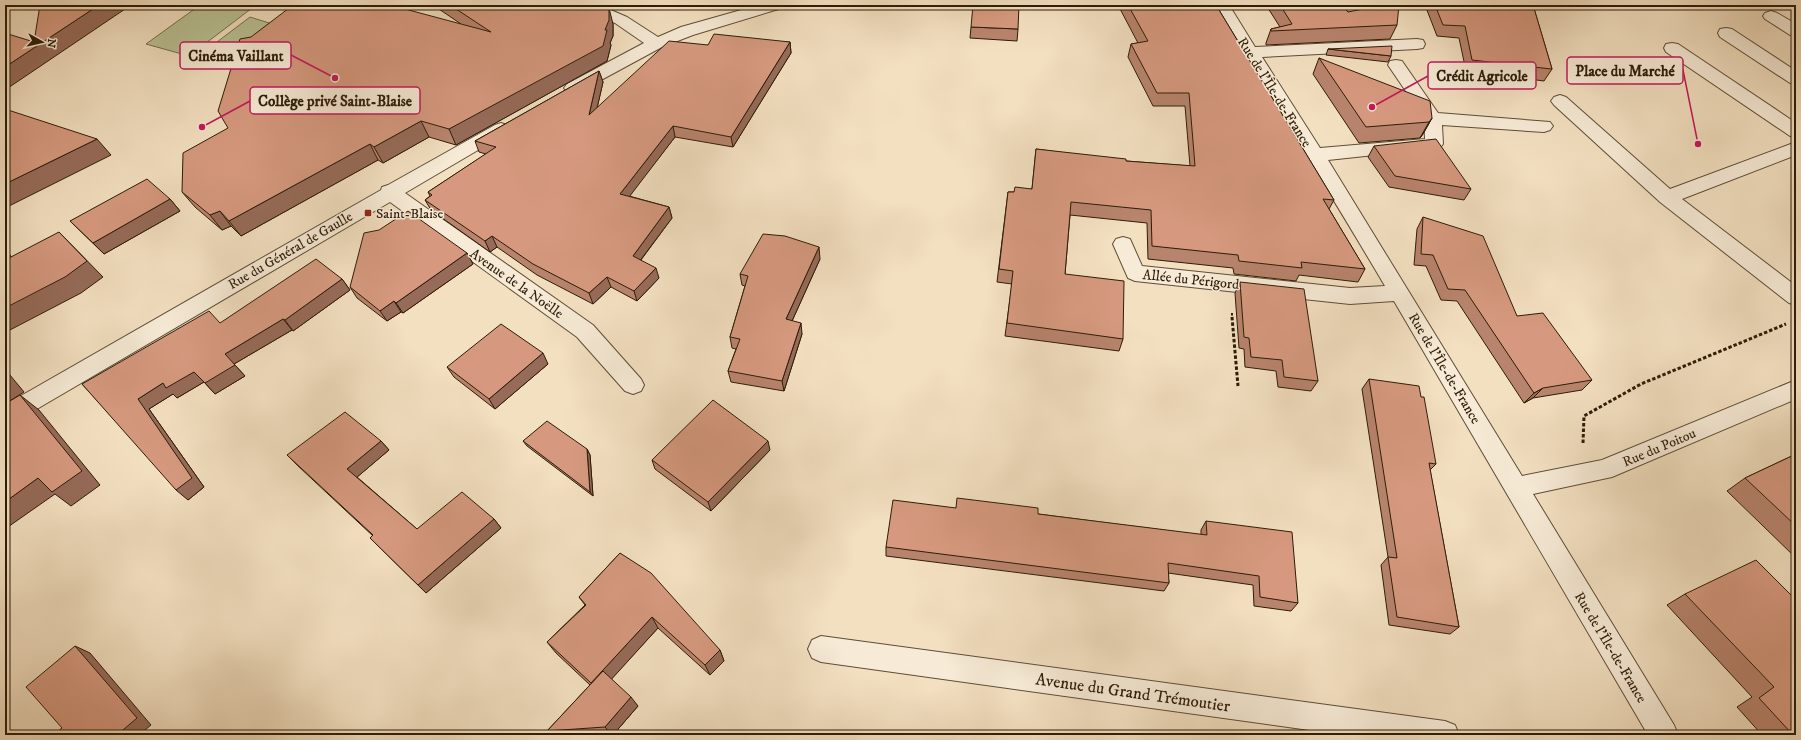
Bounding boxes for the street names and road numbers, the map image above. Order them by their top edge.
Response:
street label: Rue de l'Île-de-France [1233,34,1315,151]
street label: Rue du Général de Gaulle [225,208,356,294]
street label: Avenue de la Noëlle [466,245,567,323]
street label: Allée du Périgord [1142,266,1240,294]
street label: Rue de l'Île-de-France [1404,310,1485,428]
street label: Rue du Poitou [1620,424,1699,471]
street label: Rue de l'Île-de-France [1570,589,1651,707]
street label: Avenue du Grand Trémoutier [1034,668,1232,718]

